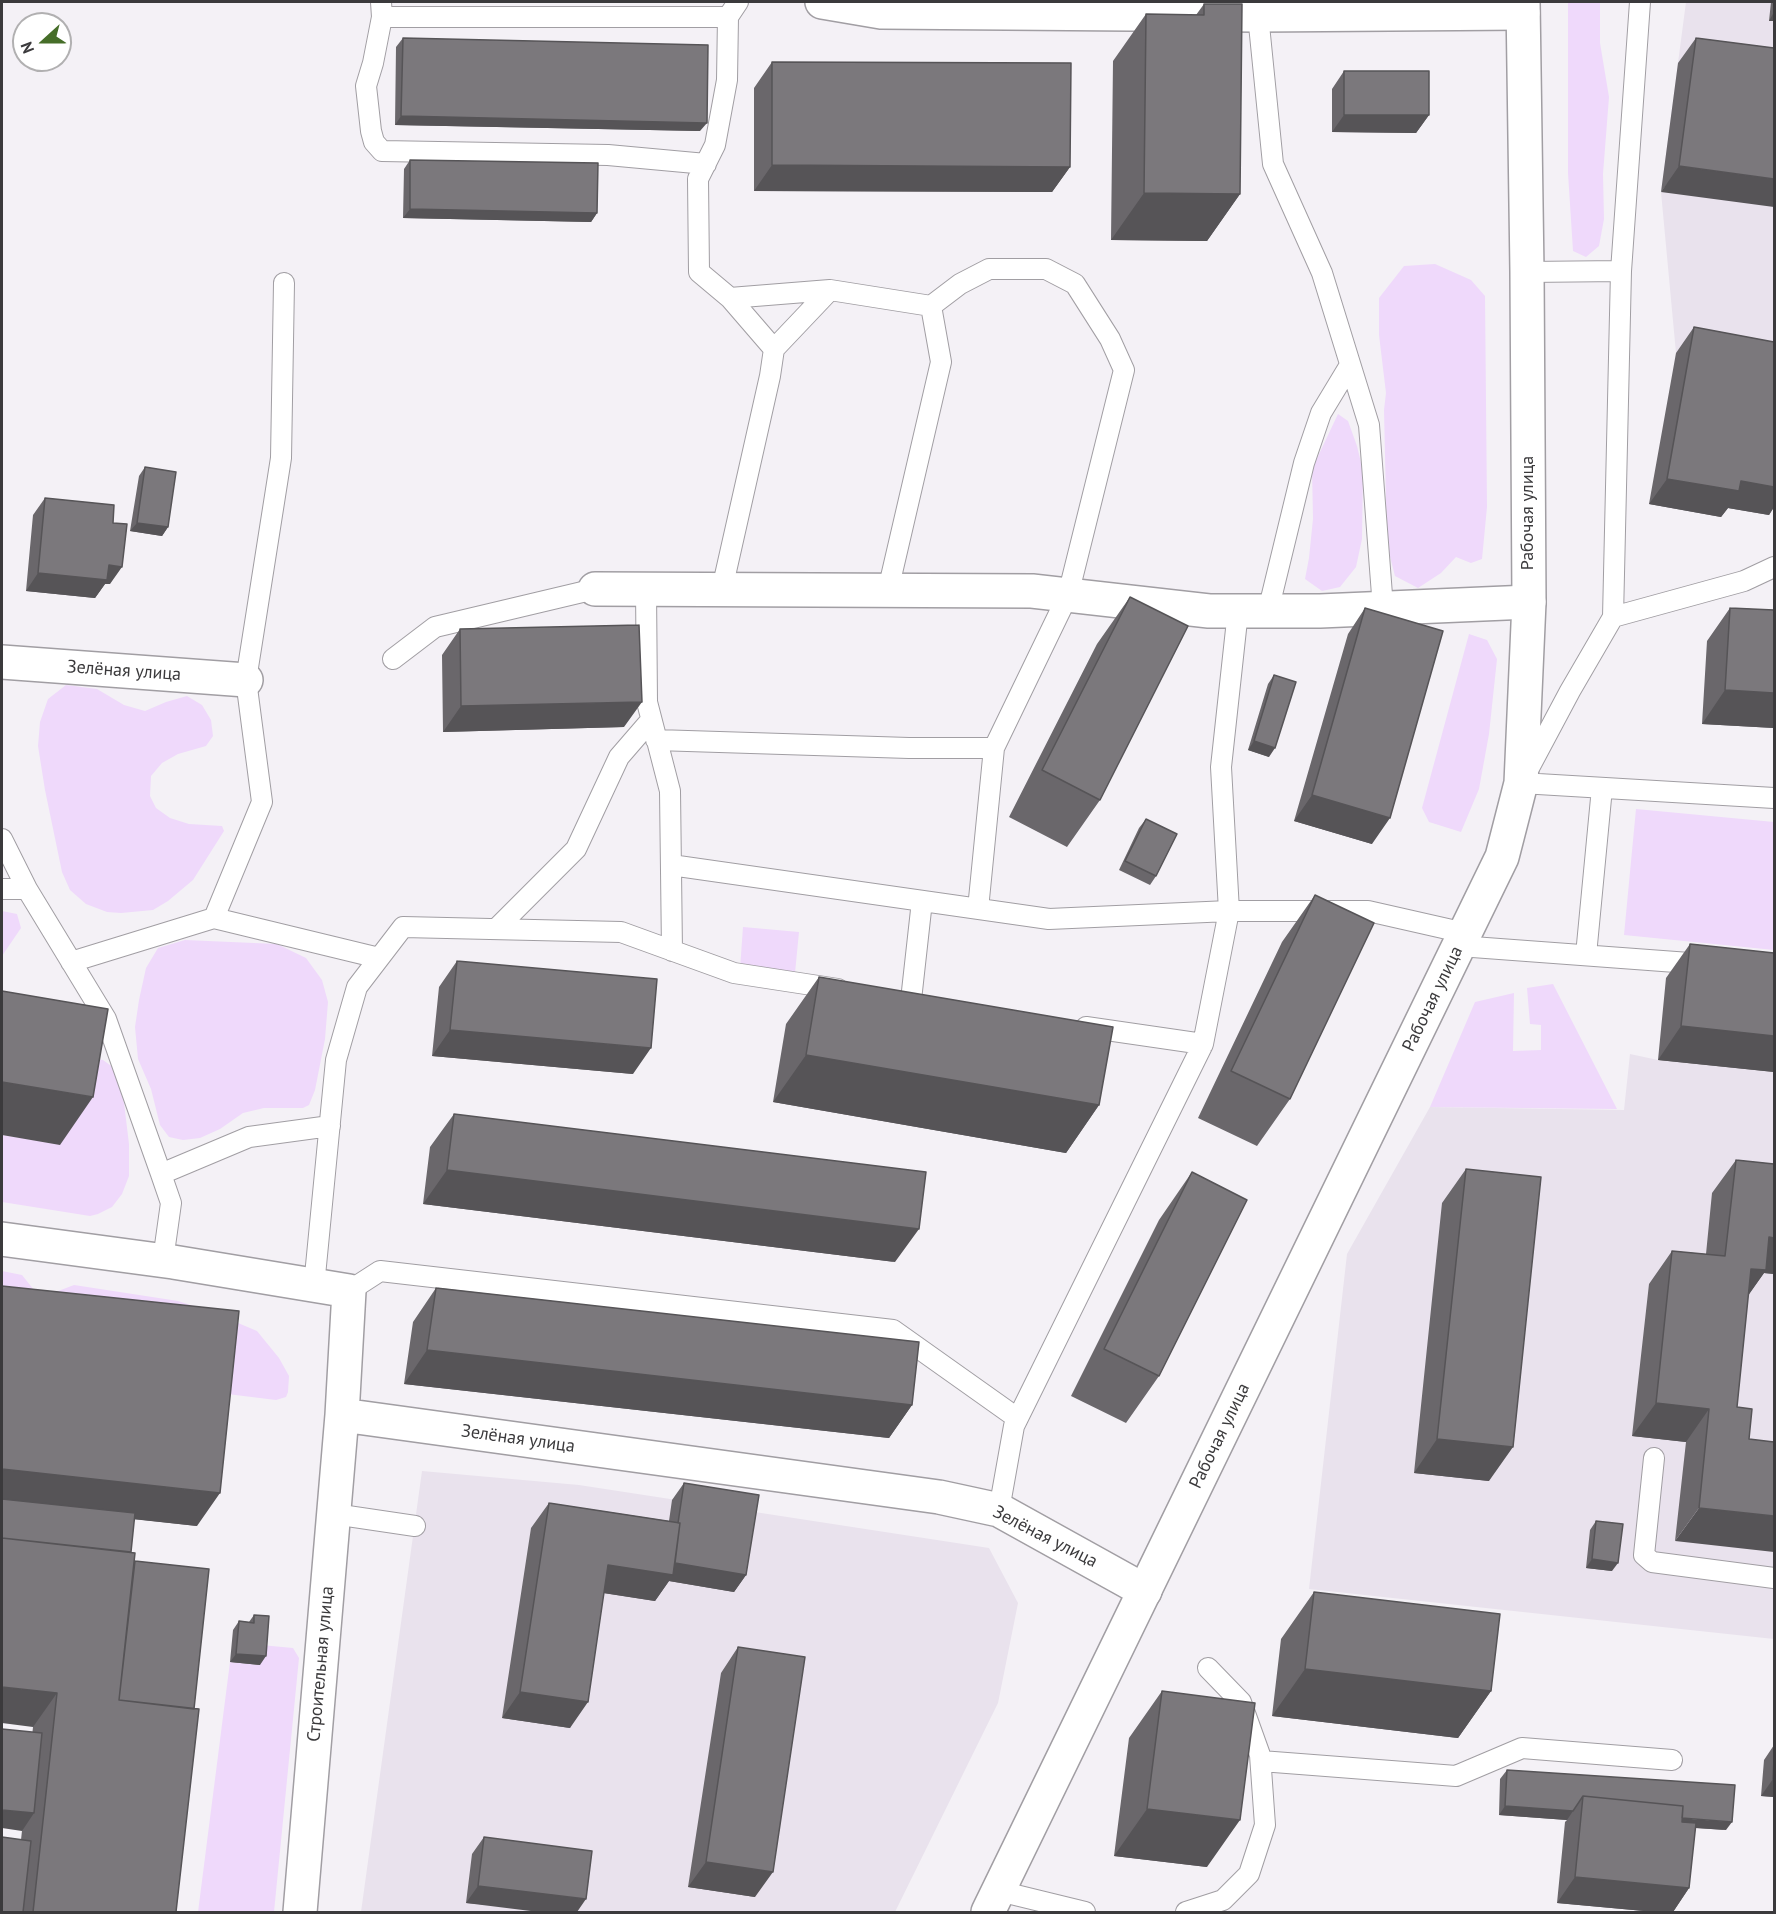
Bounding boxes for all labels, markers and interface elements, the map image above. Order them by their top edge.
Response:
north arrow [12,12,72,72]
text: N [16,39,38,56]
street label: Рабочая улица [1517,456,1539,570]
street label: Зелёная улица [66,656,182,686]
street label: Рабочая улица [1398,943,1468,1055]
street label: Рабочая улица [1185,1380,1255,1492]
street label: Зелёная улица [460,1420,576,1458]
street label: Зелёная улица [989,1501,1101,1573]
street label: Строительная улица [303,1585,339,1743]

